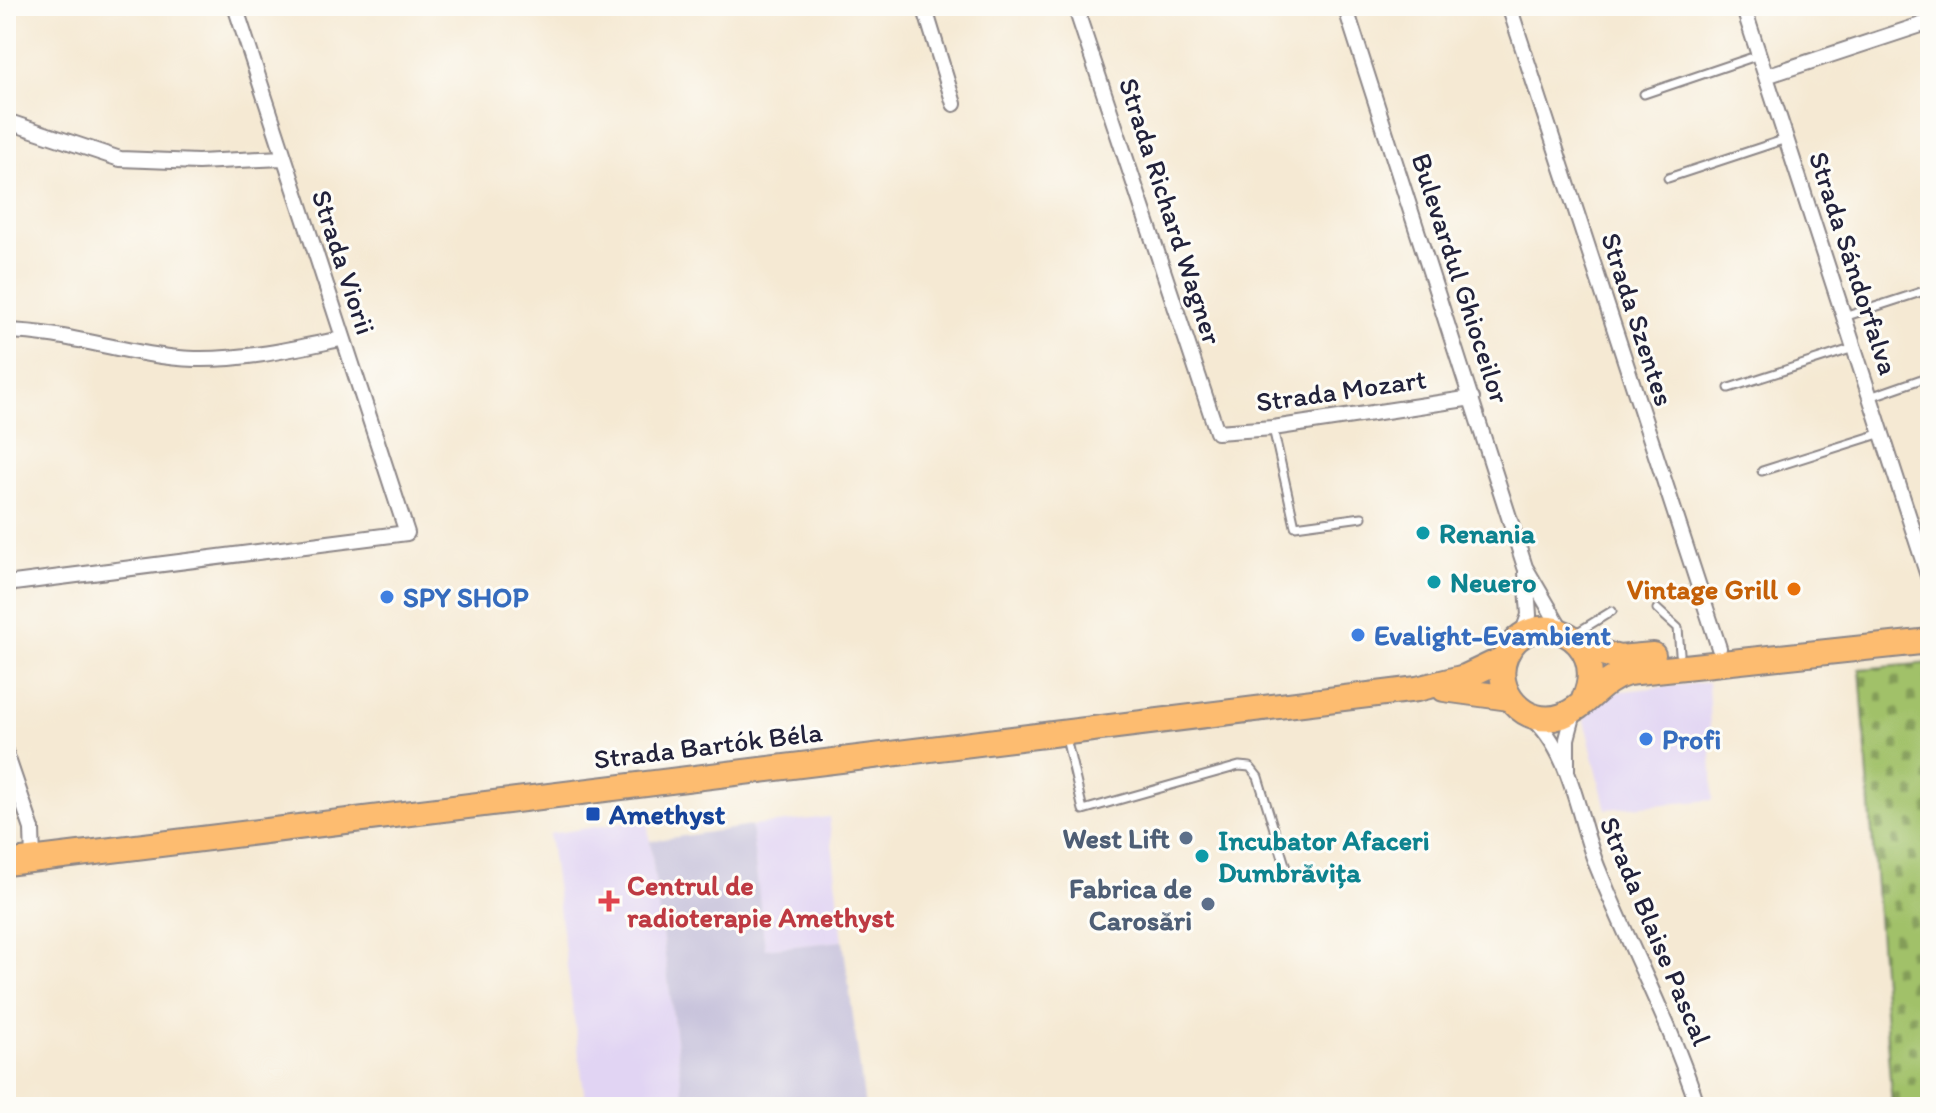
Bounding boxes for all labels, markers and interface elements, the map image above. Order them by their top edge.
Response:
street label: Strada Richard Wagner [1112,74,1230,348]
street label: Strada Sándorfalva [1802,147,1906,379]
street label: Bulevardul Ghioceilor [1404,149,1518,407]
street label: Strada Viorii [305,185,383,339]
street label: Strada Szentes [1594,228,1682,410]
street label: Strada Mozart [1254,361,1428,419]
place label: Renania [1439,516,1536,550]
marker: Renania [1414,524,1432,542]
place label: Neuero [1450,565,1537,599]
place label: Vintage Grill [1627,572,1778,606]
marker: Neuero [1425,573,1443,591]
place label: SPY SHOP [403,580,529,614]
marker: Vintage Grill [1785,580,1803,598]
marker: SPY SHOP [378,588,396,606]
place label: Evalight-Evambient [1374,618,1611,652]
marker: Evalight-Evambient [1349,626,1367,644]
street label: Strada Bartók Béla [592,714,825,776]
place label: Profi [1662,722,1721,756]
marker: Profi [1637,730,1655,748]
place label: Amethyst [608,797,726,831]
marker: Amethyst [584,805,602,823]
street label: Strada Blaise Pascal [1592,811,1720,1051]
place label: West Lift [1063,821,1170,855]
place label: Incubator Afaceri Dumbrăvița [1218,823,1430,889]
marker: West Lift [1177,829,1195,847]
marker: Incubator Afaceri Dumbrăvița [1193,847,1211,865]
place label: Centrul de radioterapie Amethyst [627,868,895,934]
place label: Fabrica de Carosări [1069,871,1192,937]
marker: Centrul de radioterapie Amethyst [598,890,620,912]
marker: Fabrica de Carosări [1199,895,1217,913]

